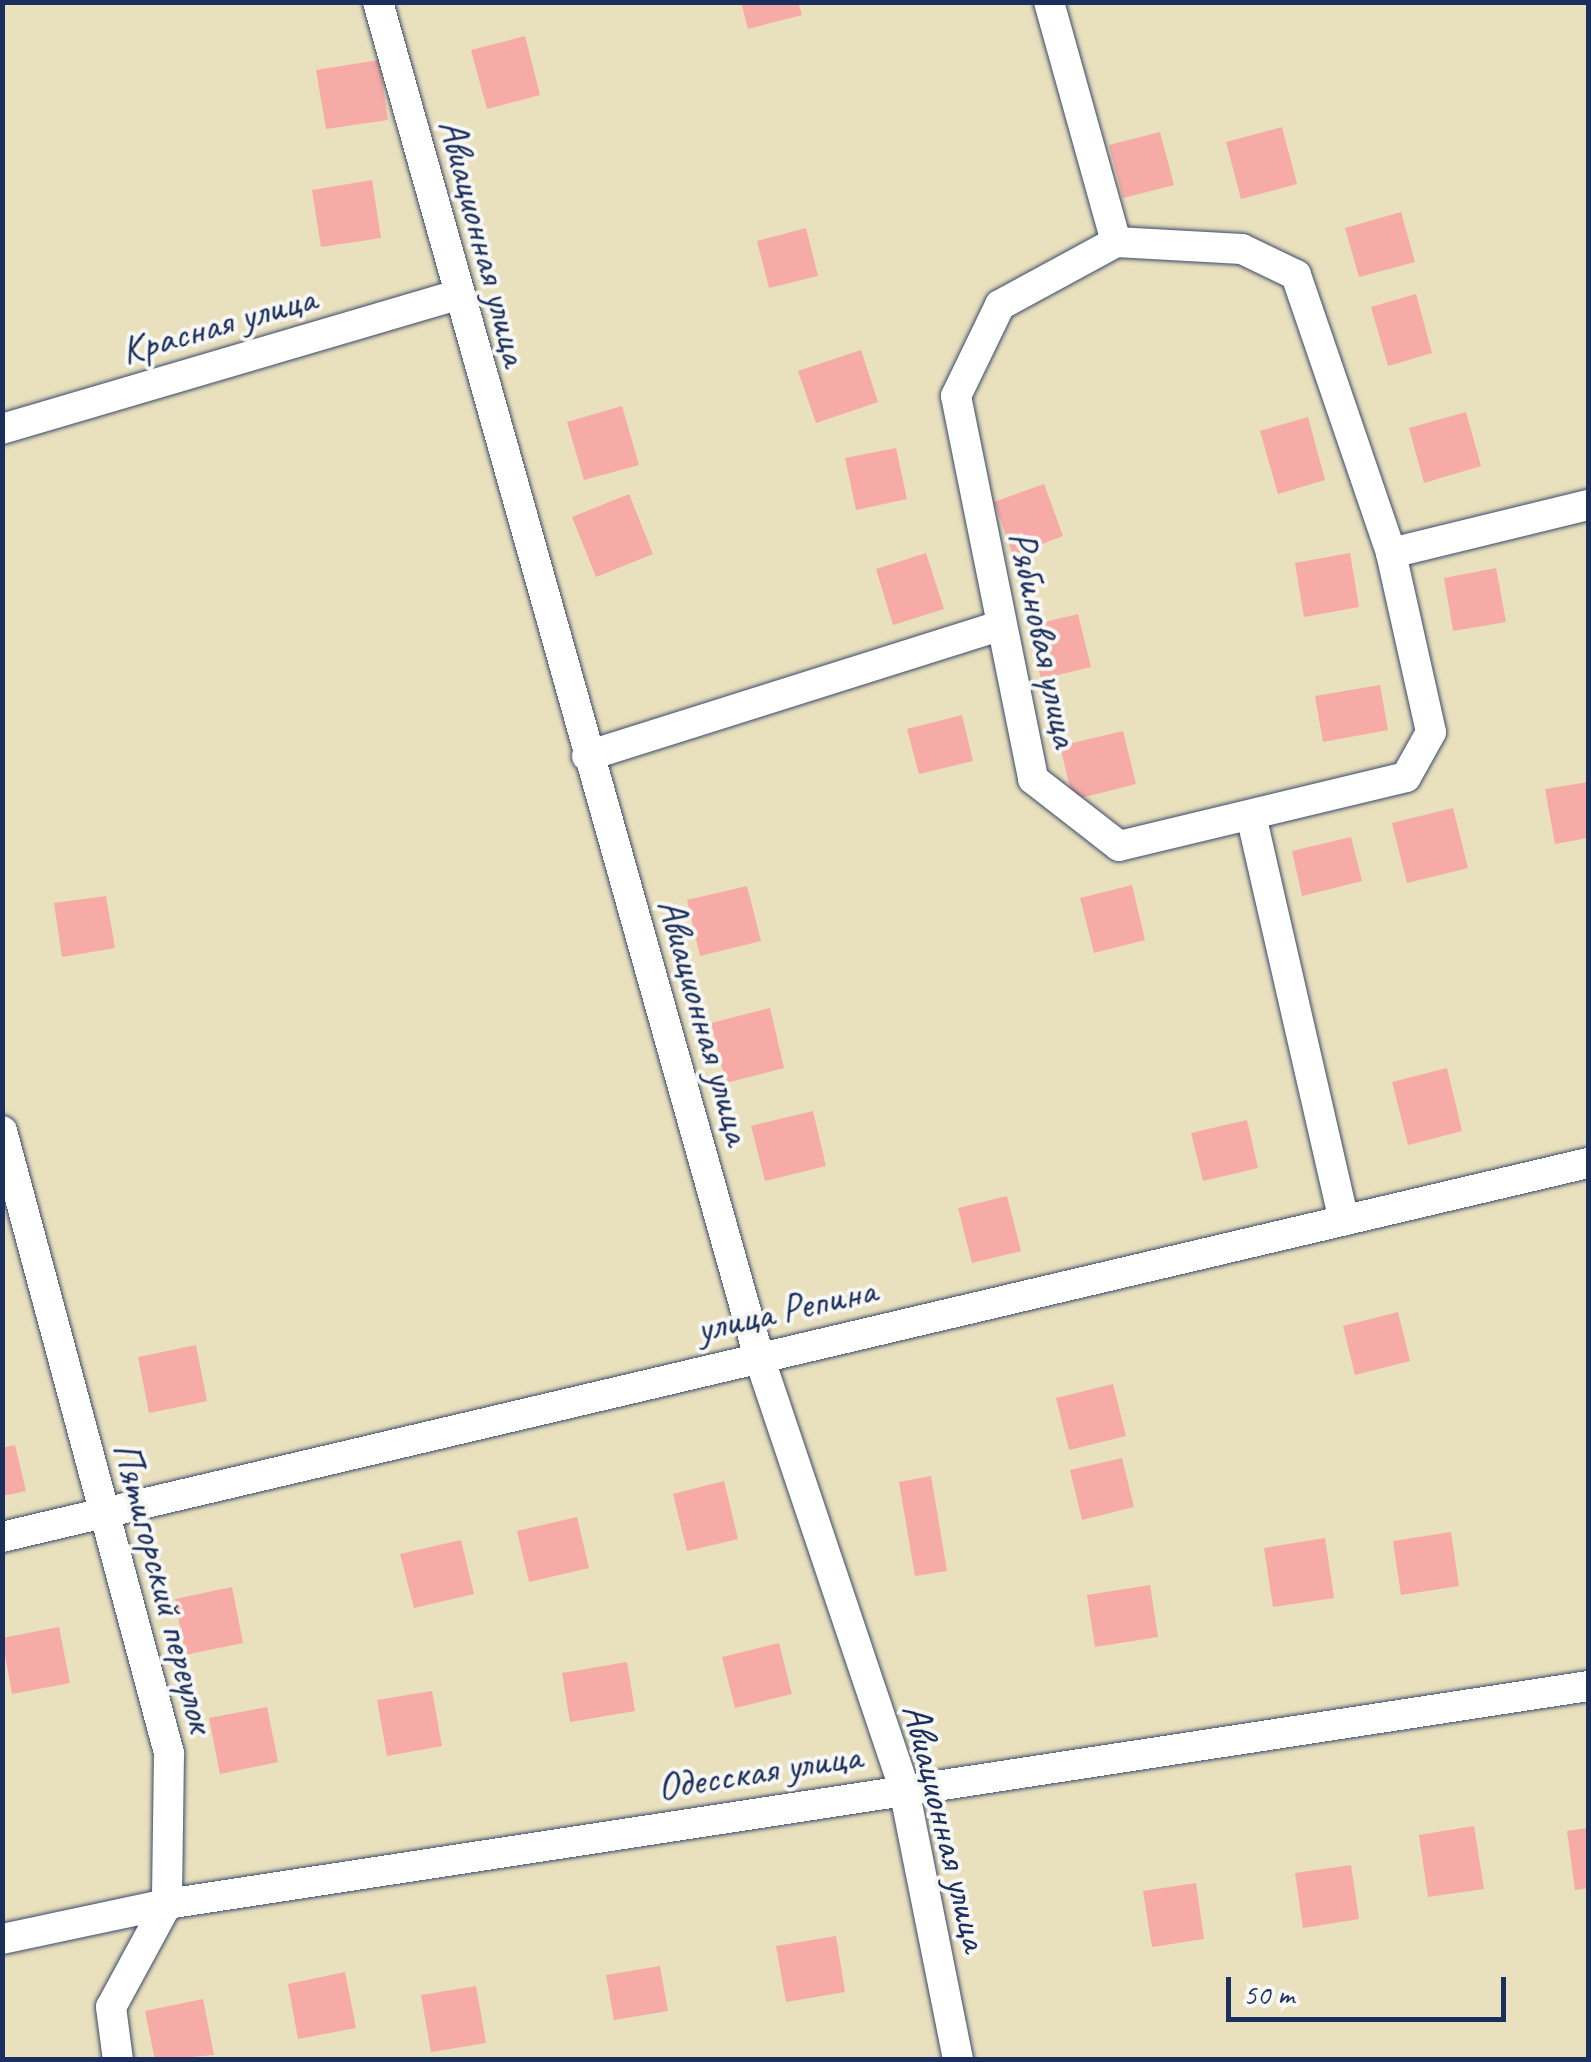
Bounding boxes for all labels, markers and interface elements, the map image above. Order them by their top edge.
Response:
street label: Авиационная улица [428,113,540,371]
street label: Красная улица [115,273,321,375]
street label: Рябиновая улица [997,525,1091,753]
street label: Авиационная улица [647,892,763,1150]
street label: улица Репина [692,1265,880,1353]
street label: Пятигорский переулок [102,1437,226,1737]
street label: Авиационная улица [892,1698,1000,1956]
street label: Одесская улица [653,1731,865,1811]
scale bar [1231,1957,1511,2019]
text: 50 m [1243,1975,1294,2013]

